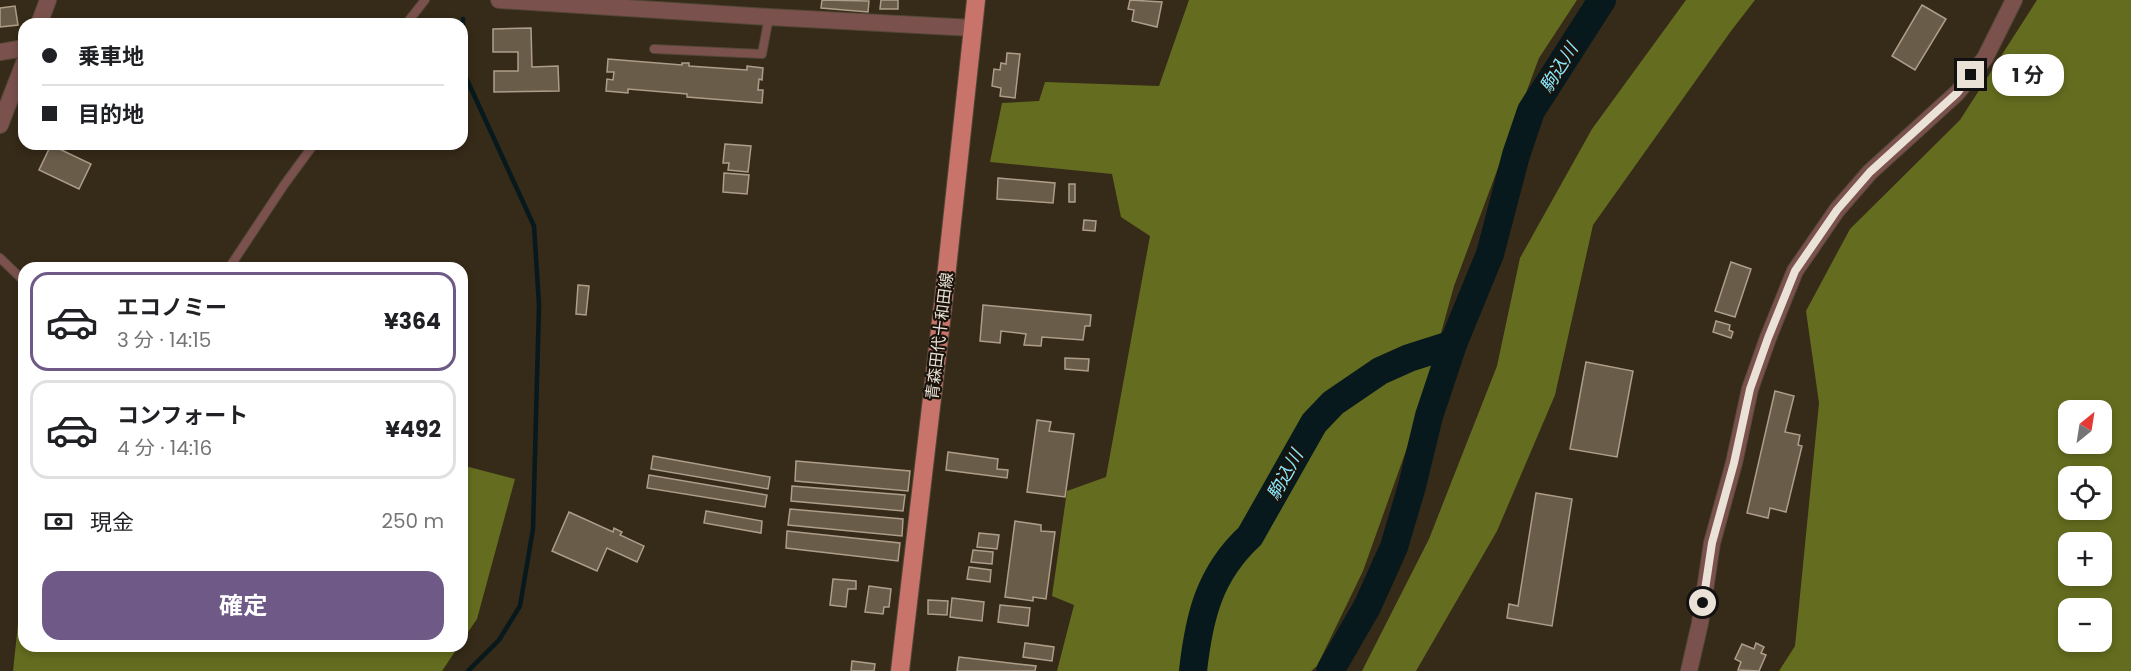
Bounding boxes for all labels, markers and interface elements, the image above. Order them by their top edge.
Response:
water label: 駒込川 [1534,37,1585,97]
text: 乗車地 [78,41,144,72]
callout: 1 分 [1992,54,2064,96]
route end [1957,61,1984,88]
text: 1 分 [2012,61,2044,89]
text: 目的地 [78,99,144,130]
street label: 青森田代十和田線 [920,271,959,401]
text: エコノミー [117,292,227,323]
icon: car [45,295,99,349]
text: ¥364 [384,306,441,337]
text: 3 分 · 14:15 [117,326,211,354]
text: コンフォート [117,400,248,431]
north arrow [2058,400,2112,454]
map controls [2058,400,2112,652]
icon: car [45,403,99,457]
text: ¥492 [385,414,441,445]
text: 4 分 · 14:16 [117,434,212,462]
water label: 駒込川 [1261,443,1310,504]
button: locate [2058,466,2112,520]
icon: cash [42,505,75,538]
text: 現金 [90,507,134,538]
text: 250 m [381,507,444,535]
button: + [2058,532,2112,586]
button: 確定 [42,571,444,640]
route start [1689,589,1716,616]
button: − [2058,598,2112,652]

